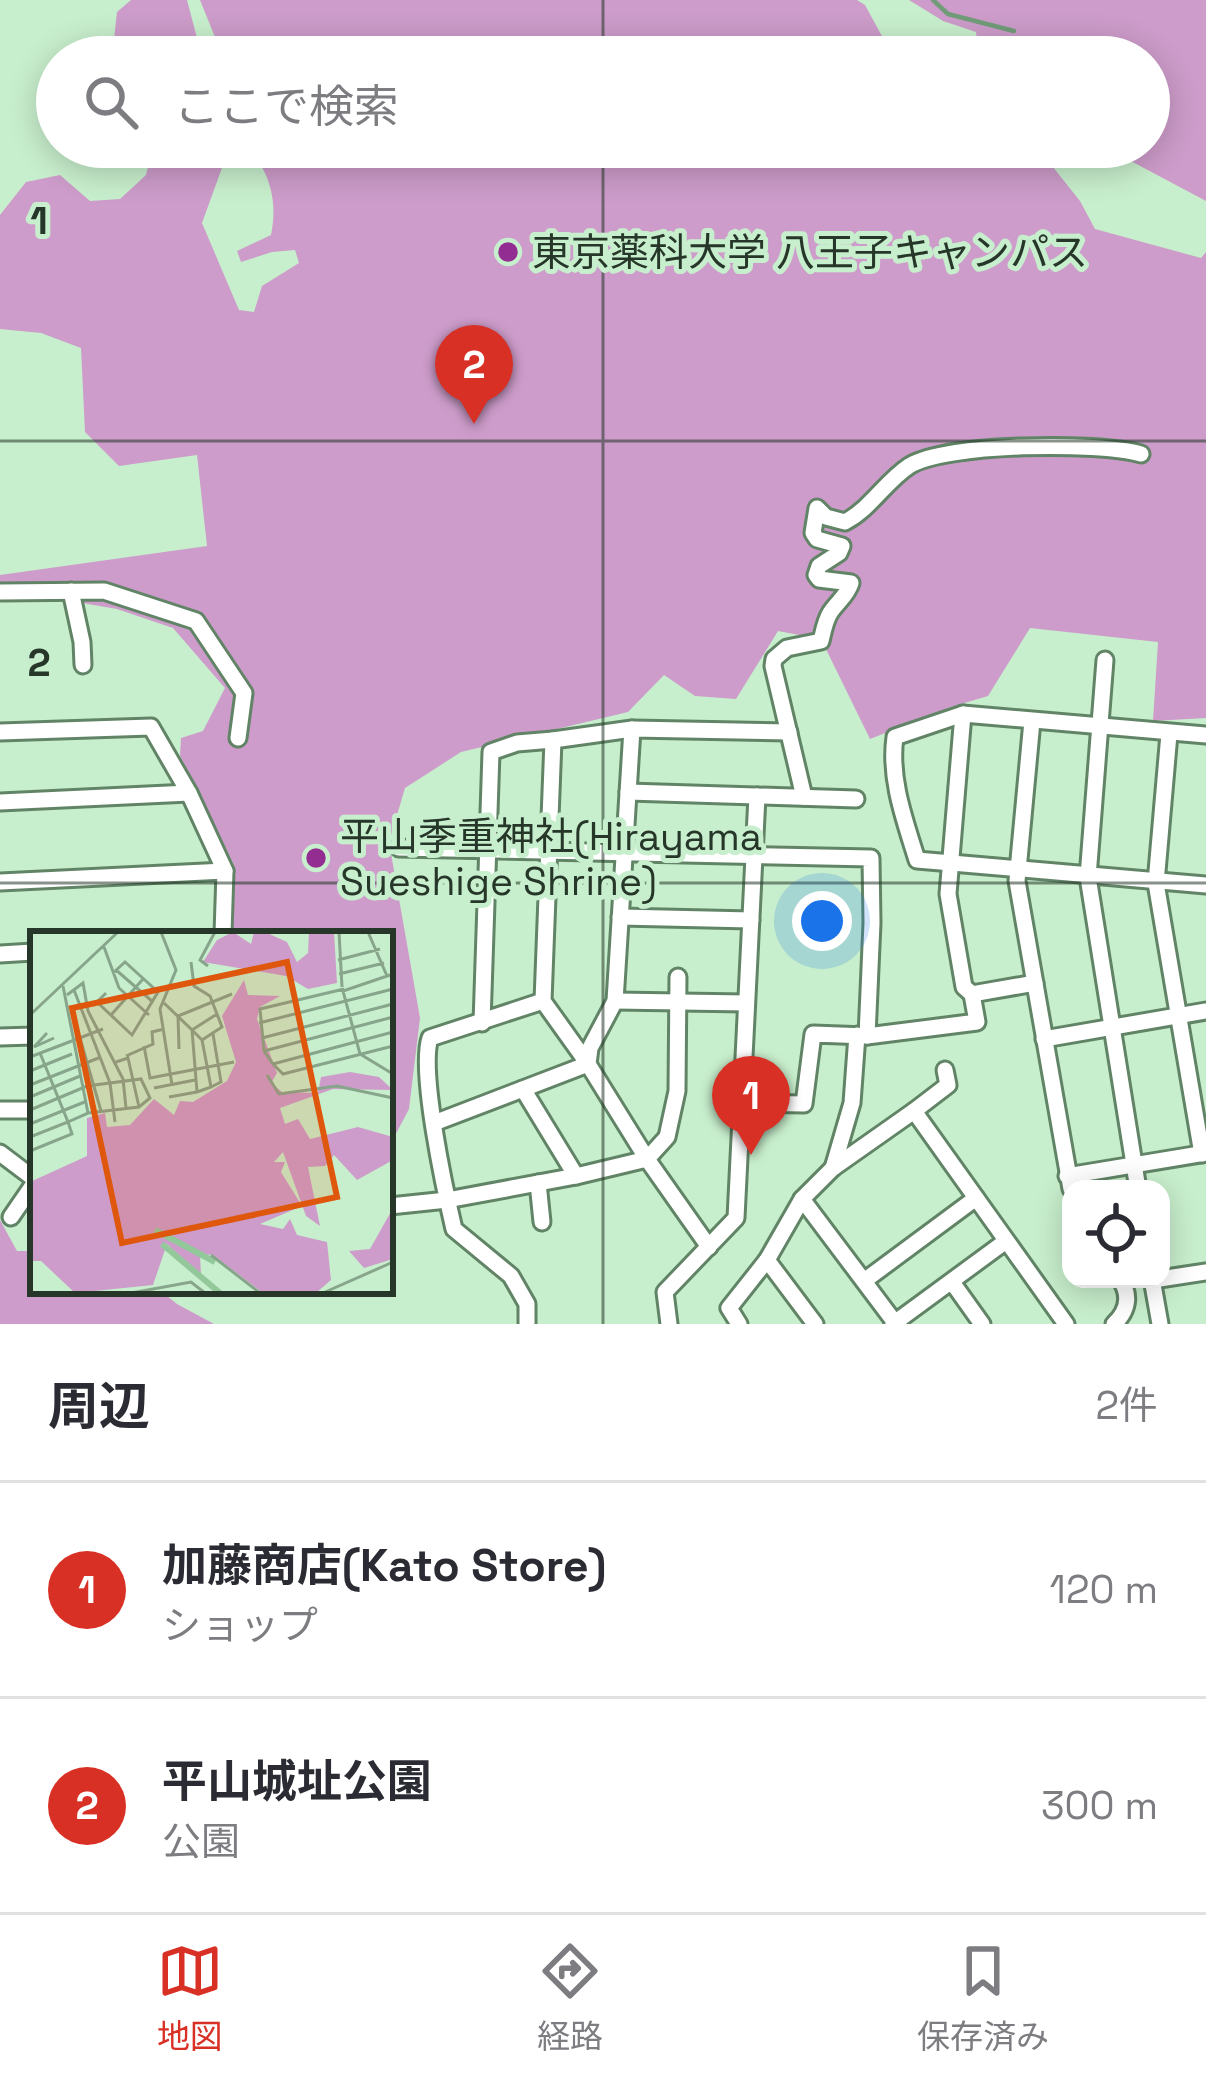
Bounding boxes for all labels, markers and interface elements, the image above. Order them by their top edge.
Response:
search box [36,36,1170,168]
icon: search [78,69,144,135]
text: ここで検索 [174,78,399,135]
text: 1 [30,196,48,245]
place label: 東京薬科大学 八王子キャンパス [532,228,1088,277]
marker: 東京薬科大学 八王子キャンパス [495,239,521,265]
pin: 2 [435,325,513,424]
text: 2 [27,638,51,687]
place label: 平山季重神社(Hirayama Sueshige Shrine) [340,812,762,906]
marker: 平山季重神社(Hirayama Sueshige Shrine) [303,845,329,871]
your location [792,891,852,951]
inset map [30,931,393,1294]
pin: 1 [712,1056,790,1155]
map controls [1062,1180,1170,1288]
button: locate [1062,1180,1170,1288]
text: 周辺 [48,1374,150,1439]
text: 2件 [1095,1381,1158,1430]
text: 加藤商店(Kato Store) [162,1537,606,1594]
text: 1 [78,1565,96,1614]
text: 120 m [1050,1565,1158,1614]
text: ショップ [162,1601,318,1650]
text: 平山城址公園 [162,1753,432,1810]
text: 2 [75,1781,99,1830]
text: 300 m [1041,1781,1158,1830]
text: 公園 [162,1817,240,1866]
tab: 地図 [157,1938,223,2058]
tab: 経路 [537,1938,603,2058]
tab: 保存済み [917,1938,1049,2058]

